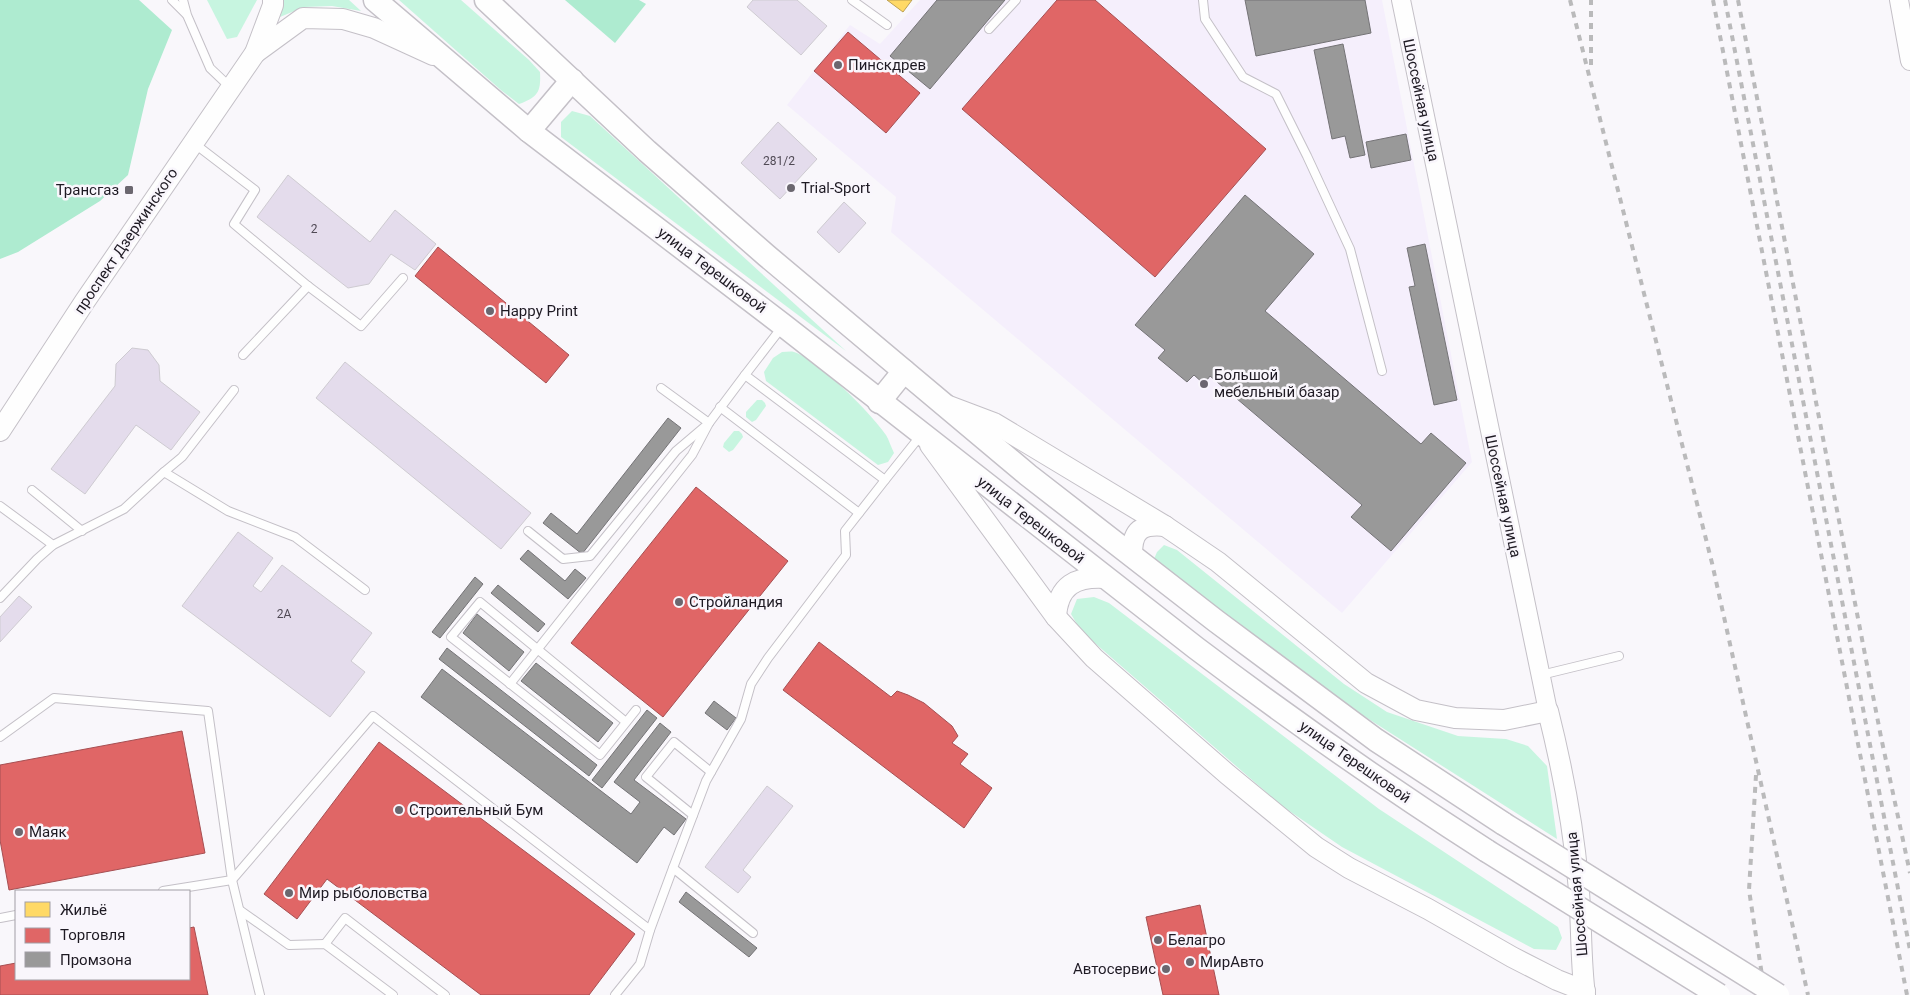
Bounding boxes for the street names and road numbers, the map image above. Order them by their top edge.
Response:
street label: Шоссейная улица [1399,37,1443,163]
street label: проспект Дзержинского [70,165,182,317]
street label: улица Терешковой [654,223,770,317]
street label: Шоссейная улица [1481,433,1525,559]
street label: улица Терешковой [974,472,1088,568]
street label: улица Терешковой [1296,717,1414,807]
street label: Шоссейная улица [1563,831,1591,957]

